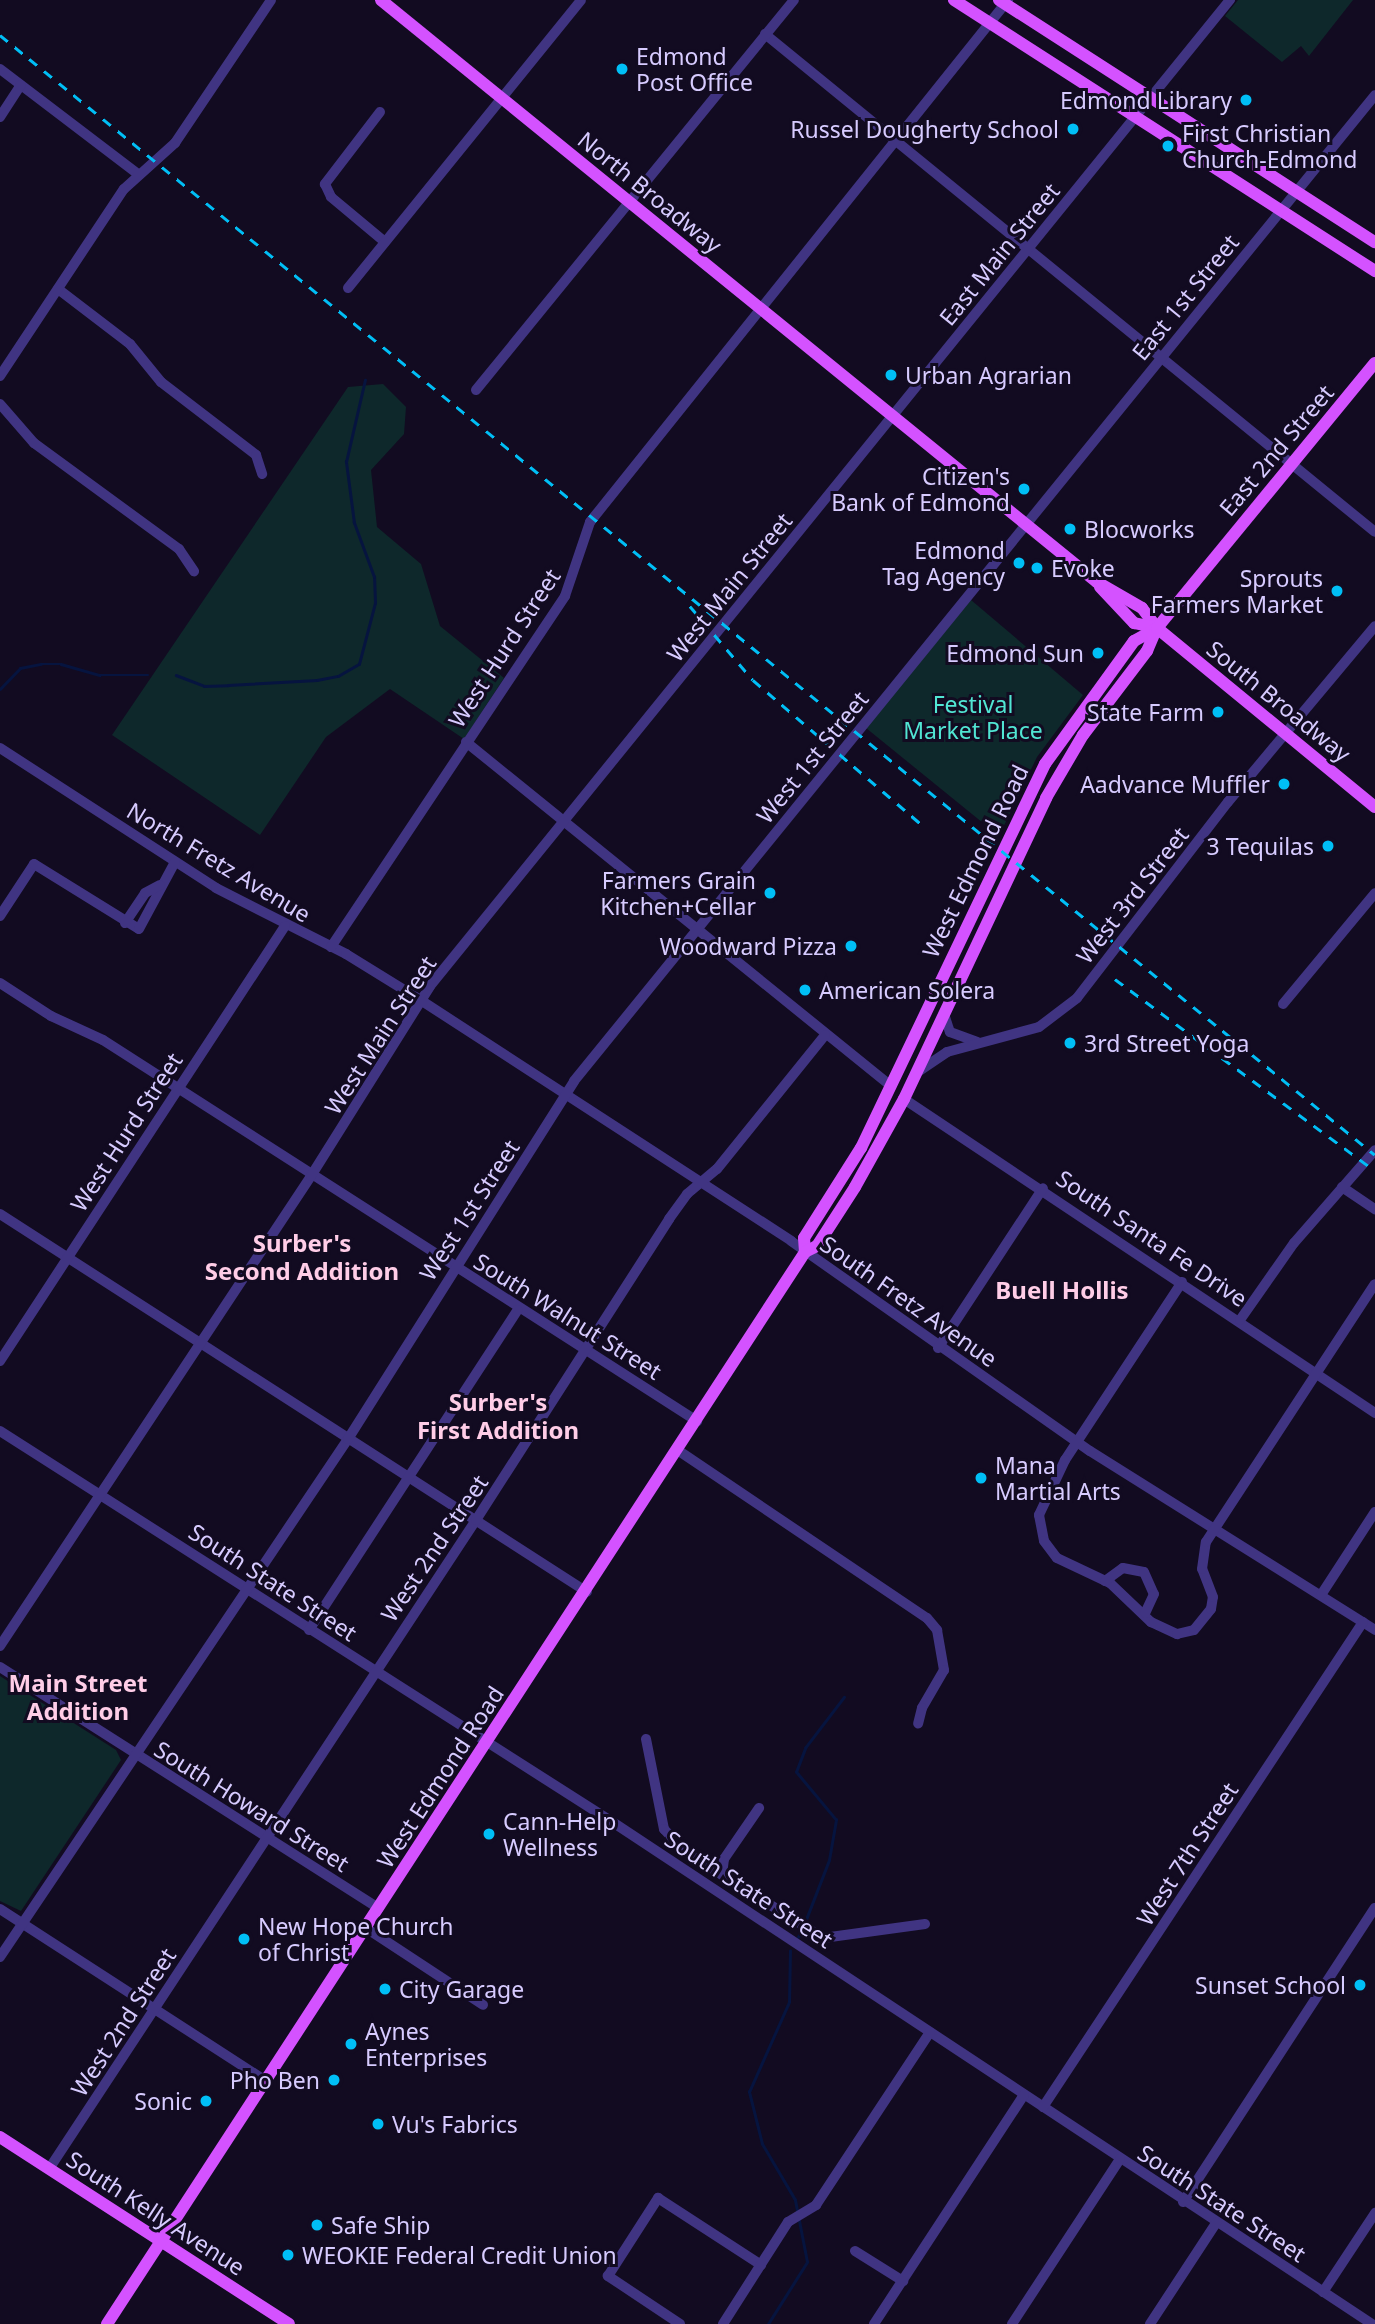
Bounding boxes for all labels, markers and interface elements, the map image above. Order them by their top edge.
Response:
place label: Edmond Post Office [636,42,753,96]
marker: Edmond Post Office [614,61,630,77]
place label: Edmond Library [1060,86,1232,114]
marker: Edmond Library [1238,92,1254,108]
place label: Russel Dougherty School [790,115,1059,143]
place label: First Christian Church-Edmond [1182,119,1357,173]
marker: Russel Dougherty School [1065,121,1081,137]
street label: North Broadway [573,126,727,258]
marker: First Christian Church-Edmond [1160,138,1176,154]
street label: East Main Street [933,177,1065,331]
street label: East 1st Street [1126,229,1244,365]
place label: Urban Agrarian [905,361,1072,389]
marker: Urban Agrarian [883,367,899,383]
street label: East 2nd Street [1213,379,1339,521]
place label: Citizen's Bank of Edmond [831,462,1010,516]
marker: Citizen's Bank of Edmond [1016,481,1032,497]
street label: West Main Street [661,507,797,667]
place label: Blocworks [1084,515,1195,543]
marker: Blocworks [1062,521,1078,537]
place label: Edmond Tag Agency [882,536,1005,590]
place label: Evoke [1051,554,1115,582]
marker: Edmond Tag Agency [1011,555,1027,571]
marker: Evoke [1029,560,1045,576]
street label: West Hurd Street [442,563,566,733]
place label: Sprouts Farmers Market [1151,564,1323,618]
marker: Sprouts Farmers Market [1329,583,1345,599]
street label: South Broadway [1202,635,1356,767]
place label: Edmond Sun [946,639,1084,667]
marker: Edmond Sun [1090,645,1106,661]
street label: West 1st Street [750,685,874,829]
park label: Festival Market Place [903,690,1043,744]
place label: State Farm [1087,698,1204,726]
marker: State Farm [1210,704,1226,720]
street label: West Edmond Road [916,760,1034,962]
place label: Aadvance Muffler [1080,770,1270,798]
marker: Aadvance Muffler [1276,776,1292,792]
street label: North Fretz Avenue [122,796,316,928]
street label: West 3rd Street [1070,821,1194,969]
place label: 3 Tequilas [1207,832,1314,860]
marker: 3 Tequilas [1320,838,1336,854]
place label: Farmers Grain Kitchen+Cellar [600,866,756,920]
marker: Farmers Grain Kitchen+Cellar [762,885,778,901]
place label: Woodward Pizza [660,932,837,960]
marker: Woodward Pizza [843,938,859,954]
street label: West Main Street [319,951,441,1119]
place label: American Solera [819,976,995,1004]
marker: American Solera [797,982,813,998]
place label: 3rd Street Yoga [1084,1029,1249,1057]
marker: 3rd Street Yoga [1062,1035,1078,1051]
street label: West Hurd Street [64,1047,188,1217]
street label: West 1st Street [413,1135,525,1285]
street label: South Santa Fe Drive [1051,1164,1253,1312]
district label: Surber's Second Addition [205,1229,399,1285]
street label: South Fretz Avenue [815,1230,1003,1372]
street label: South Walnut Street [469,1247,667,1385]
district label: Buell Hollis [995,1276,1129,1304]
district label: Surber's First Addition [417,1388,579,1444]
place label: Mana Martial Arts [995,1451,1121,1505]
street label: West 2nd Street [375,1469,493,1627]
marker: Mana Martial Arts [973,1470,989,1486]
street label: South State Street [184,1517,362,1647]
district label: Main Street Addition [9,1669,147,1725]
street label: West Edmond Road [371,1681,509,1873]
street label: South Howard Street [150,1735,354,1877]
street label: West 7th Street [1130,1777,1244,1931]
place label: Cann-Help Wellness [503,1807,616,1861]
street label: South State Street [660,1824,838,1954]
marker: Cann-Help Wellness [481,1826,497,1842]
place label: New Hope Church of Christ [258,1912,453,1966]
marker: New Hope Church of Christ [236,1931,252,1947]
street label: West 2nd Street [65,1943,181,2101]
place label: Sunset School [1195,1971,1346,1999]
place label: City Garage [399,1975,524,2003]
marker: Sunset School [1352,1977,1368,1993]
marker: City Garage [377,1981,393,1997]
place label: Aynes Enterprises [365,2017,487,2071]
marker: Aynes Enterprises [343,2036,359,2052]
place label: Pho Ben [230,2066,320,2094]
marker: Pho Ben [326,2072,342,2088]
place label: Sonic [134,2087,192,2115]
marker: Sonic [198,2093,214,2109]
place label: Vu's Fabrics [392,2110,518,2138]
marker: Vu's Fabrics [370,2116,386,2132]
street label: South State Street [1133,2138,1311,2268]
street label: South Kelly Avenue [62,2145,250,2281]
place label: Safe Ship [331,2211,430,2239]
marker: Safe Ship [309,2217,325,2233]
place label: WEOKIE Federal Credit Union [302,2241,617,2269]
marker: WEOKIE Federal Credit Union [280,2247,296,2263]

